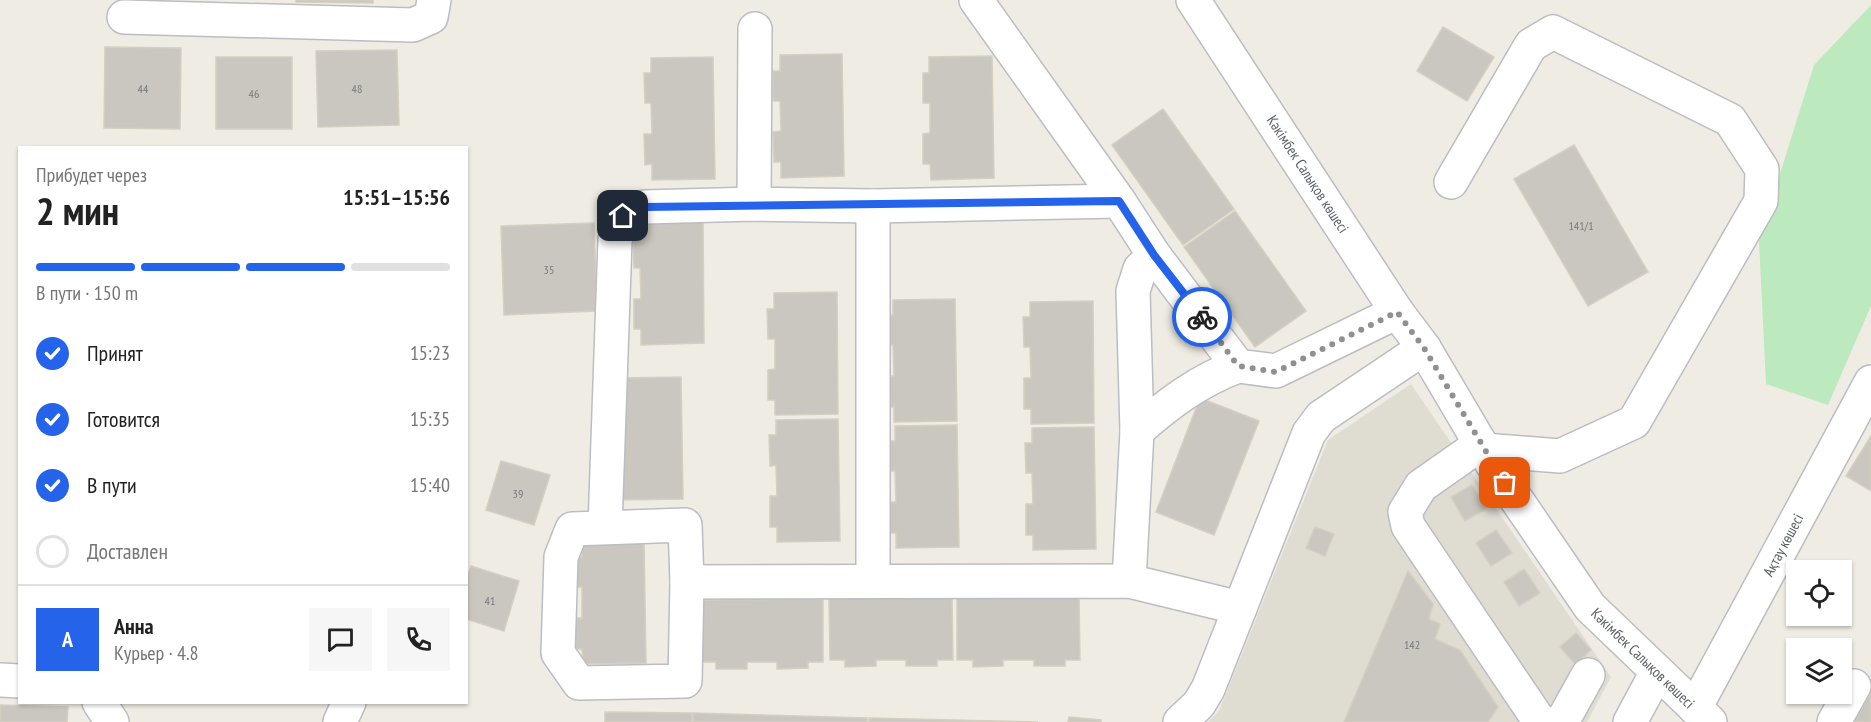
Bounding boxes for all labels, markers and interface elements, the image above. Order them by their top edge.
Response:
house number: 44 [138,81,149,96]
house number: 48 [352,81,362,96]
house number: 46 [249,86,259,101]
street label: Кәкімбек Салықов көшесі [1263,112,1353,236]
text: Прибудет через [36,162,147,188]
text: 15:51–15:56 [343,183,450,211]
text: 2 мин [36,185,119,236]
pin [597,190,648,241]
icon: home [606,199,639,232]
house number: 141/1 [1568,218,1594,233]
house number: 35 [544,262,554,277]
text: В пути · 150 m [36,280,138,306]
courier [1172,287,1232,347]
icon: bike [1186,301,1219,334]
icon: check [36,337,69,370]
text: Принят [87,339,143,367]
text: 15:23 [410,340,450,366]
icon: check [36,403,69,436]
text: Готовится [87,405,160,433]
text: 15:35 [410,406,450,432]
pin [1479,457,1530,508]
icon: bag [1488,466,1521,499]
icon: check [36,469,69,502]
text: В пути [87,471,137,499]
text: 15:40 [410,472,450,498]
house number: 39 [513,486,523,501]
street label: Ақтау көшесі [1759,510,1807,580]
text: Доставлен [87,537,168,565]
map controls [1786,560,1852,704]
button: locate [1786,560,1852,626]
house number: 41 [485,593,495,608]
street label: Кәкімбек Салықов көшесі [1587,604,1699,712]
button: chat [309,608,372,671]
button: phone [387,608,450,671]
text: Анна [114,612,154,640]
text: А [62,625,73,653]
house number: 142 [1404,637,1420,652]
button: layers [1786,638,1852,704]
text: Курьер · 4.8 [114,640,199,666]

